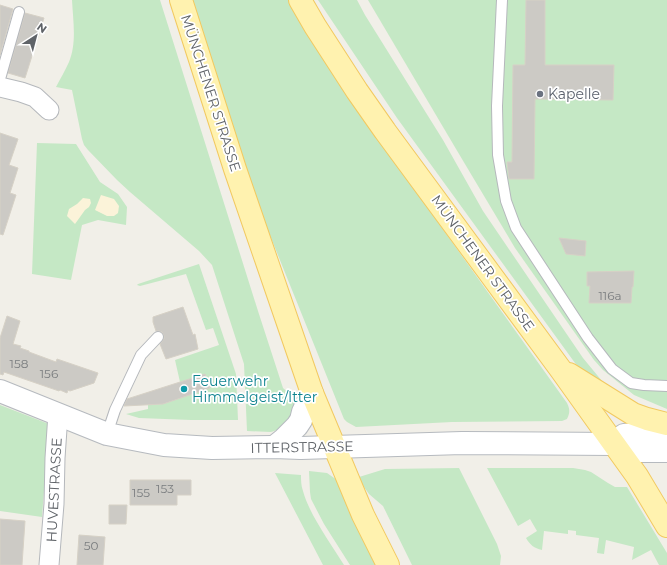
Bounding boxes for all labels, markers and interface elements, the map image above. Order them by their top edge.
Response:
street label: MÜNCHENER STRASSE [177,12,245,174]
north arrow [16,16,56,56]
text: N [34,20,50,36]
place label: Kapelle [548,85,600,103]
marker: Kapelle [535,89,545,99]
street label: MÜNCHENER STRASSE [427,191,539,335]
house number: 116a [598,288,622,303]
house number: 158 [10,356,29,371]
house number: 156 [40,366,58,381]
place label: Feuerwehr Himmelgeist/Itter [192,372,318,406]
marker: Feuerwehr Himmelgeist/Itter [179,384,189,394]
street label: HUVESTRASSE [42,437,66,543]
street label: ITTERSTRASSE [250,437,354,457]
house number: 153 [156,481,174,496]
house number: 155 [132,485,150,500]
house number: 50 [84,538,98,553]

